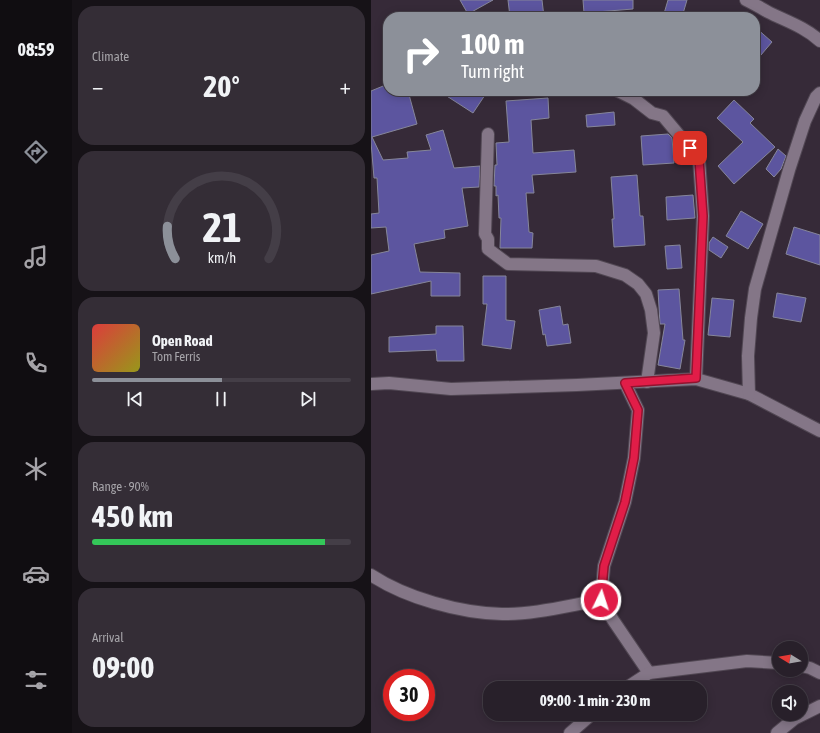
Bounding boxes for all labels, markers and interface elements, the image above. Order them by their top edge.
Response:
icon: right [395,28,447,80]
text: 100 m [461,28,524,60]
text: 08:59 [17,39,55,60]
text: Climate [92,49,129,64]
text: Turn right [461,61,524,82]
text: 20° [203,69,240,103]
text: − [92,73,103,99]
text: + [340,73,351,99]
pin [673,131,707,165]
icon: arrive [679,137,701,159]
icon: directions [22,138,50,166]
text: 21 [202,203,241,251]
icon: music [22,243,50,271]
text: km/h [207,250,236,266]
text: Open Road [152,332,213,349]
icon: phone [22,349,50,377]
text: Tom Ferris [152,349,200,364]
icon: previous [124,388,146,410]
icon: pause [210,388,232,410]
icon: next [297,388,319,410]
icon: climate [22,455,50,483]
text: Range · 90% [92,479,149,494]
text: 450 km [92,499,173,533]
icon: car [22,560,50,588]
position arrow [580,579,622,621]
text: Arrival [92,630,124,645]
north arrow [772,641,808,677]
map controls [772,641,808,721]
text: 09:00 [92,650,154,684]
icon: filters [22,666,50,694]
speed limit sign: 30 [383,669,435,721]
button: sound [772,685,808,721]
text: 09:00 · 1 min · 230 m [540,692,650,709]

